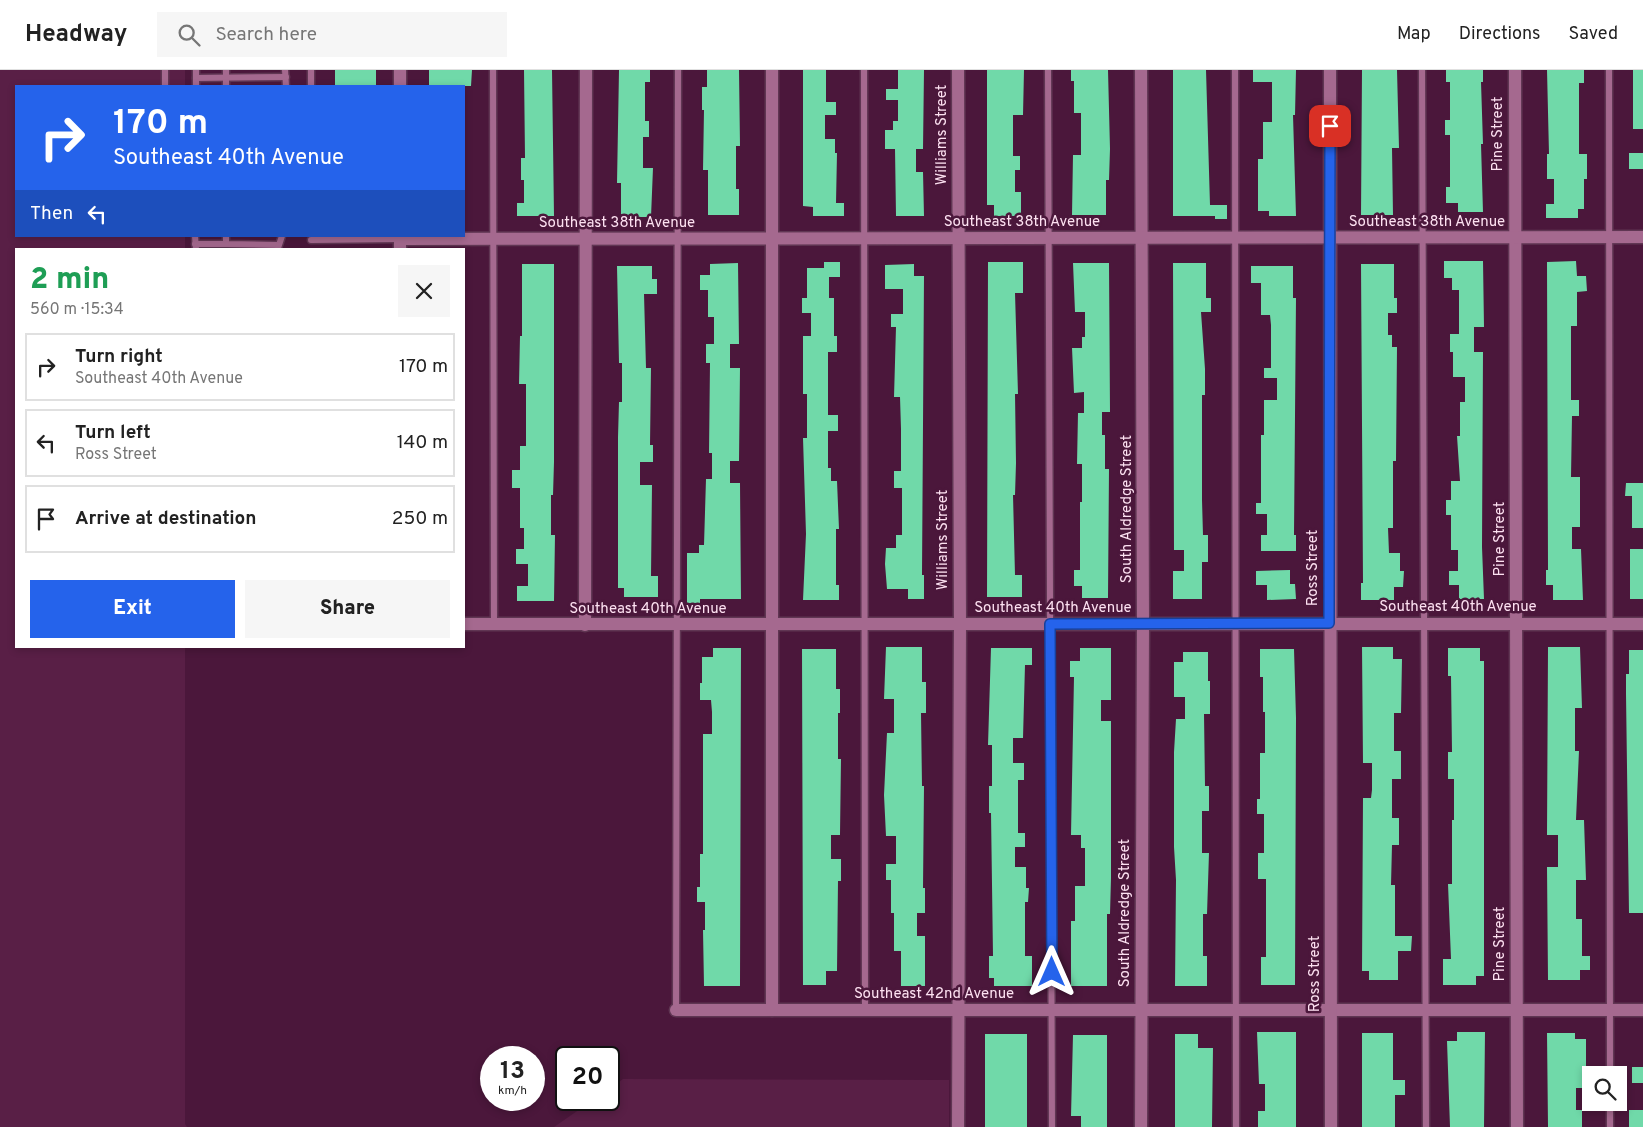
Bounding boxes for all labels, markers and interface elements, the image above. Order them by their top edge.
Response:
search box [157,12,507,57]
text: Headway [25,20,127,50]
icon: search [175,21,203,49]
text: Search here [215,23,317,47]
text: Map [1397,23,1431,46]
text: Directions [1459,23,1541,46]
text: Saved [1569,23,1618,46]
street label: Williams Street [933,85,952,185]
street label: Pine Street [1489,97,1508,171]
text: 170 m [113,102,208,146]
icon: right [30,105,95,170]
pin [1309,105,1351,147]
icon: arrive [1316,112,1344,140]
text: Southeast 40th Avenue [113,145,344,172]
icon: left [83,200,111,228]
text: Then [30,202,73,226]
street label: Southeast 38th Avenue [944,213,1100,232]
street label: Southeast 38th Avenue [1349,213,1505,232]
street label: Southeast 38th Avenue [539,214,695,233]
text: 2 min [30,262,109,299]
button: close [398,265,450,317]
text: 560 m · 15:34 [30,300,124,320]
text: Turn right [75,345,163,369]
icon: right [32,353,60,381]
text: 170 m [399,355,448,379]
text: Southeast 40th Avenue [75,369,243,389]
text: Turn left [75,421,151,445]
icon: left [32,429,60,457]
text: 140 m [397,431,448,455]
street label: South Aldredge Street [1118,435,1137,583]
text: Ross Street [75,445,157,465]
street label: Williams Street [934,490,953,590]
street label: Pine Street [1491,502,1510,576]
icon: arrive [32,505,60,533]
text: Arrive at destination [75,507,256,531]
text: 250 m [392,507,448,531]
street label: Ross Street [1304,530,1323,606]
button: Exit [30,580,235,638]
button: Share [245,580,450,638]
street label: Southeast 40th Avenue [1379,598,1537,617]
street label: Southeast 40th Avenue [974,599,1132,618]
street label: Southeast 40th Avenue [569,600,727,619]
street label: South Aldredge Street [1116,839,1135,987]
street label: Pine Street [1491,907,1510,981]
street label: Ross Street [1306,936,1325,1012]
position arrow [1025,945,1077,997]
street label: Southeast 42nd Avenue [854,985,1014,1004]
speed limit sign: 20 [555,1046,620,1111]
text: 13 [500,1056,525,1088]
map controls [1582,1066,1627,1111]
button: search [1582,1066,1627,1111]
text: km/h [498,1083,527,1099]

